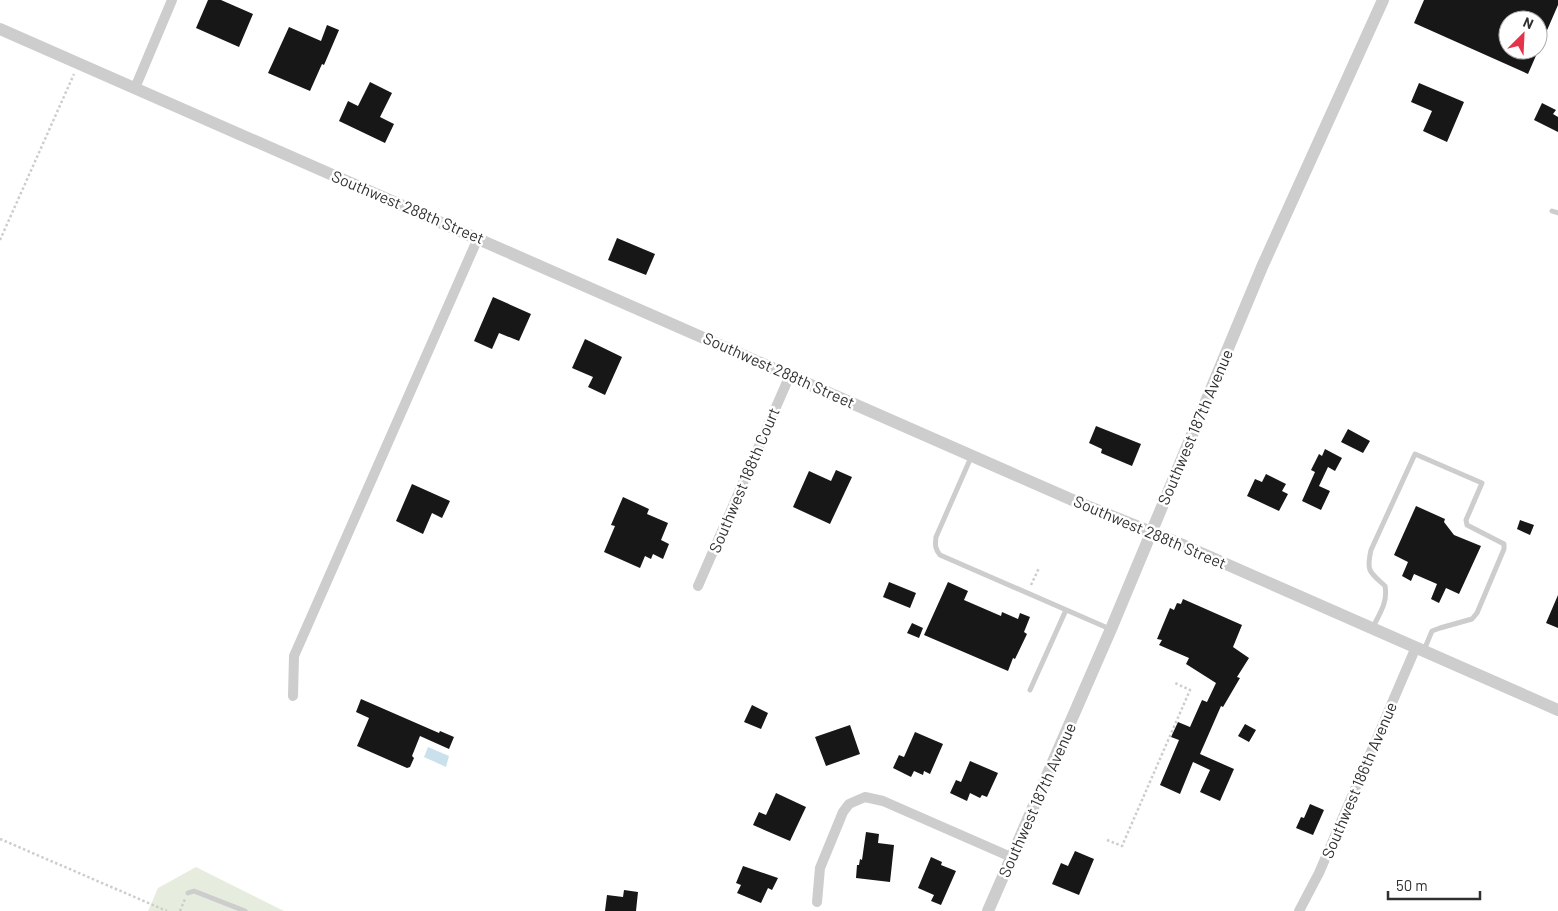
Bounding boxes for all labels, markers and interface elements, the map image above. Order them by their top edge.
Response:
north arrow [1498,10,1548,60]
text: N [1521,13,1536,32]
street label: Southwest 288th Street [329,166,487,247]
street label: Southwest 288th Street [700,328,858,412]
street label: Southwest 187th Avenue [1153,346,1236,508]
street label: Southwest 188th Court [704,404,783,555]
street label: Southwest 288th Street [1071,491,1229,572]
street label: Southwest 186th Avenue [1317,699,1400,861]
street label: Southwest 187th Avenue [994,720,1079,880]
scale bar [1388,868,1480,900]
text: 50 m [1396,876,1428,894]

